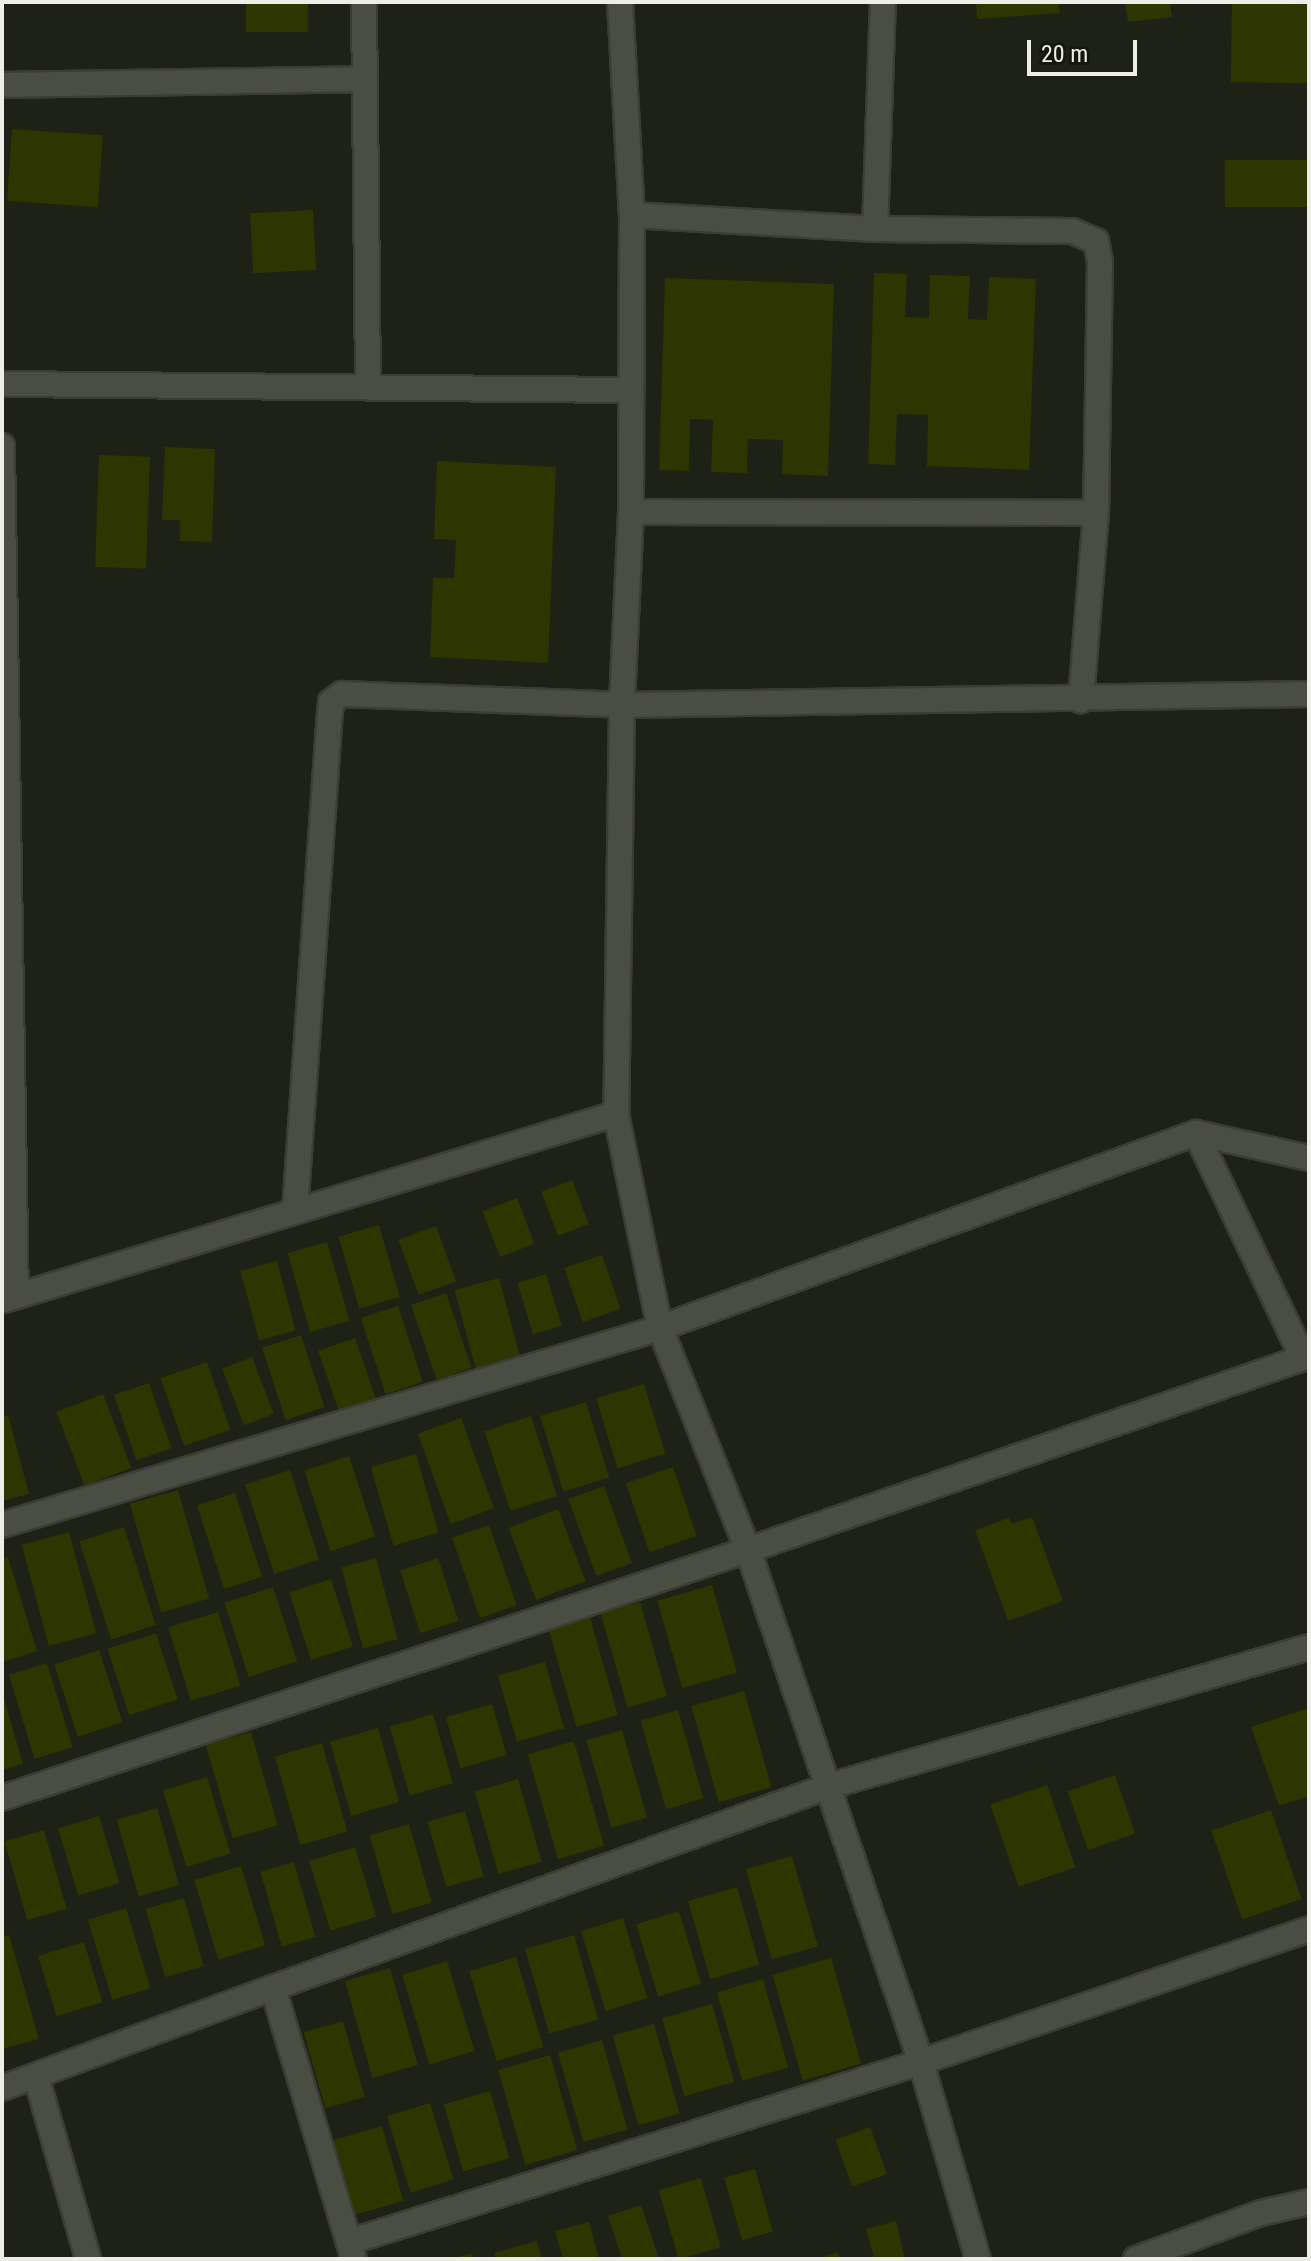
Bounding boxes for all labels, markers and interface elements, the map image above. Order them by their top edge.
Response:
scale bar [1031,24,1141,74]
text: 20 m [1041,40,1088,68]

